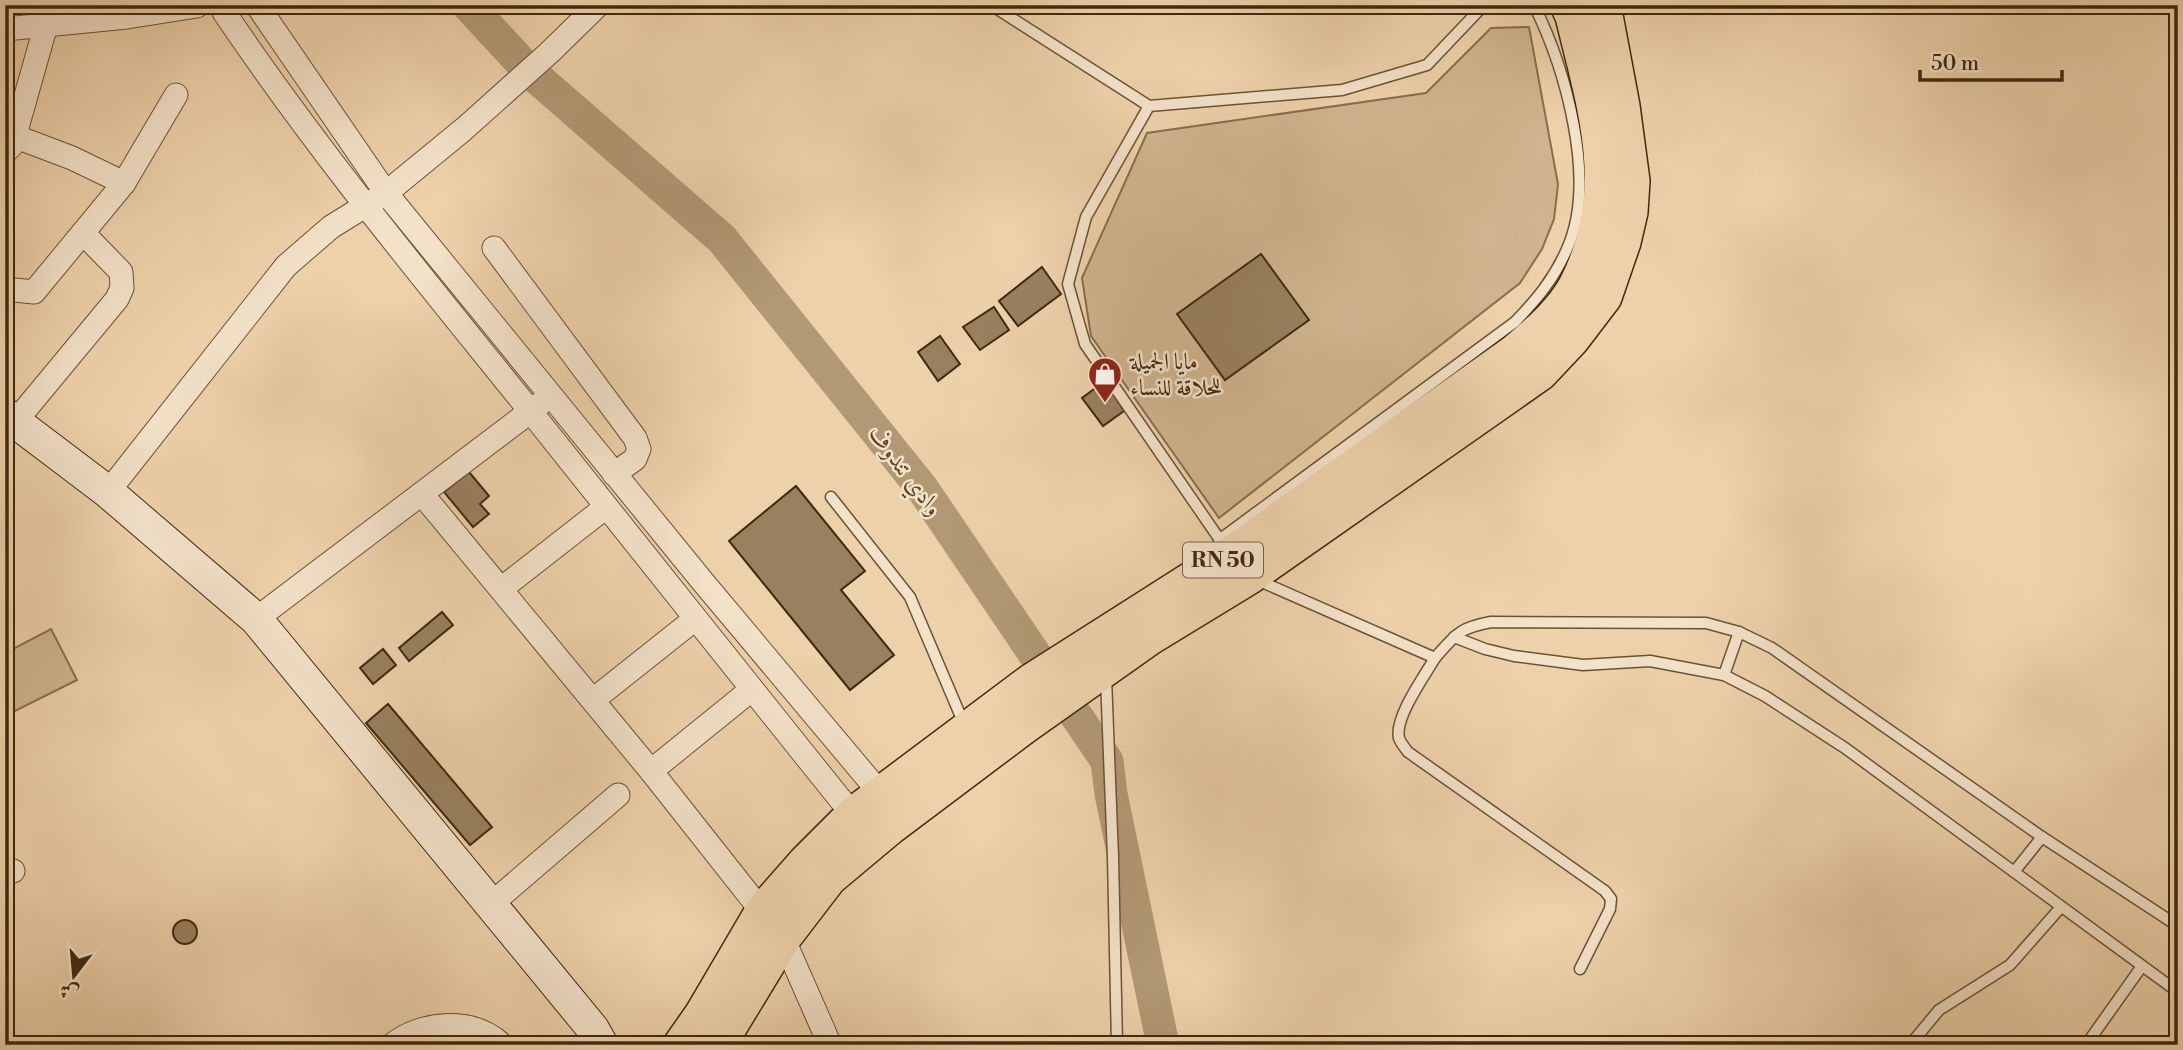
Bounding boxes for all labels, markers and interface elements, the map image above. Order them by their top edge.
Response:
scale bar [1920,38,2062,82]
text: 50 m [1931,51,1979,77]
place label: مايا الجميلة للحلاقة للنساء [1129,348,1222,402]
shop icon: مايا الجميلة للحلاقة للنساء [1086,355,1124,404]
water label: وادي تندوف [859,421,949,524]
road number: RN 50 [1183,542,1263,578]
north arrow [38,942,108,1012]
text: ش [57,977,82,1006]

